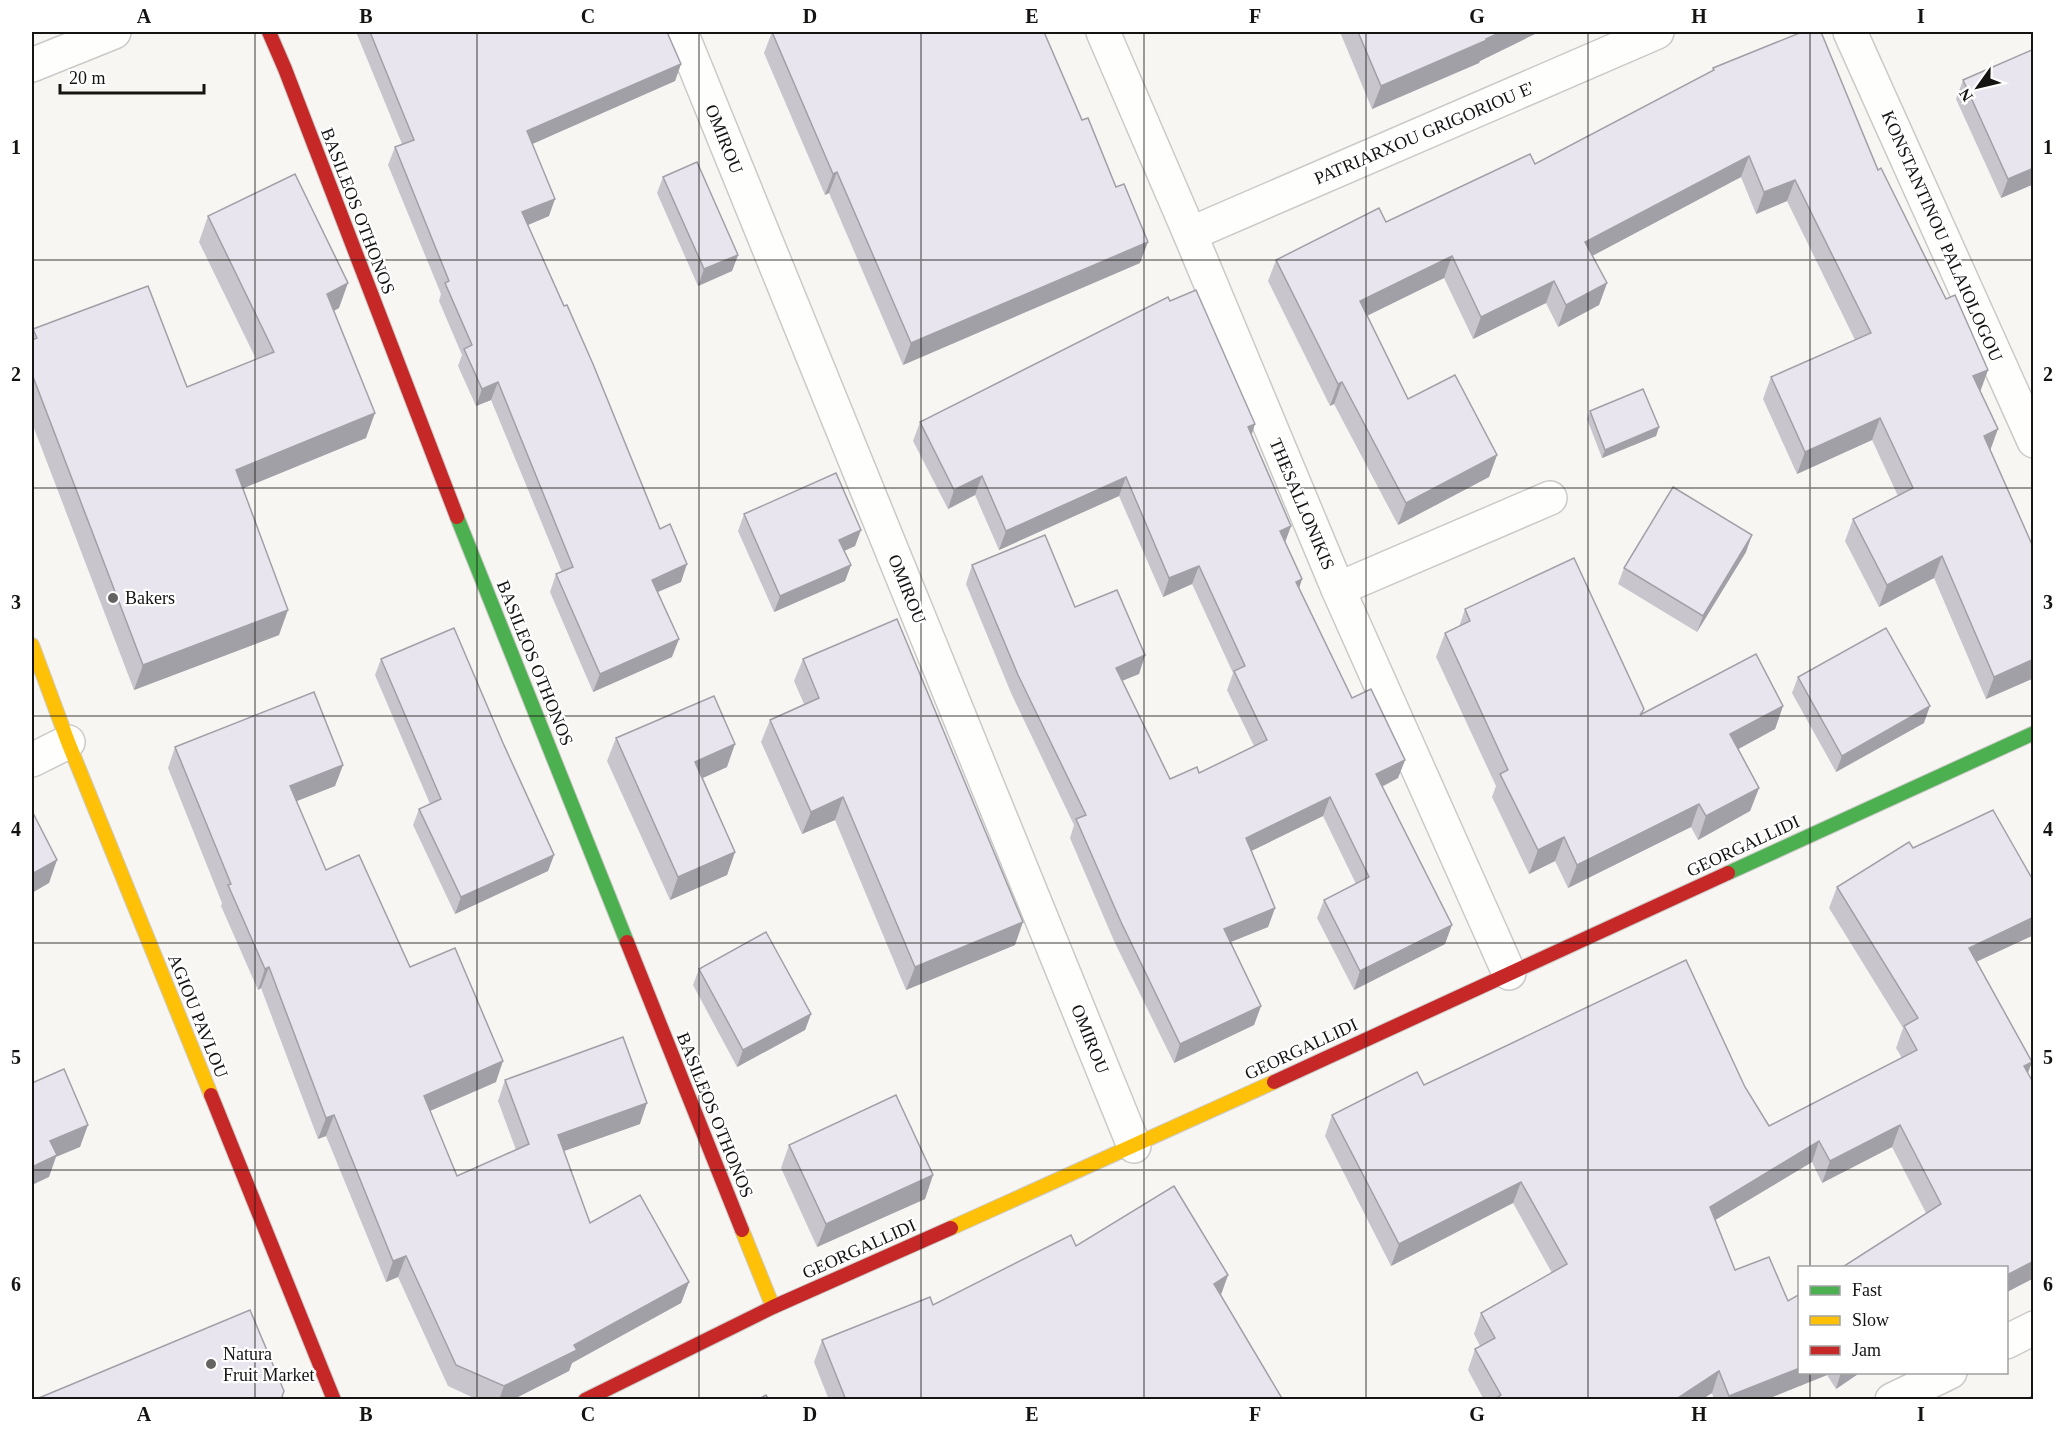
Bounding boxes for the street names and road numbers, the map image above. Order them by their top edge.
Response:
street label: PATRIARXOU GRIGORIOU E' [1311,78,1537,188]
street label: OMIROU [701,101,747,177]
street label: KONSTANTINOU PALAIOLOGOU [1877,108,2007,364]
street label: BASILEOS OTHONOS [317,125,399,297]
street label: THESALLONIKIS [1265,435,1339,573]
street label: OMIROU [884,551,930,627]
street label: BASILEOS OTHONOS [493,577,577,749]
street label: GEORGALLIDI [1683,811,1803,881]
street label: AGIOU PAVLOU [164,951,232,1081]
street label: OMIROU [1067,1001,1113,1077]
street label: GEORGALLIDI [1241,1014,1361,1084]
street label: BASILEOS OTHONOS [673,1029,757,1201]
street label: GEORGALLIDI [799,1215,919,1283]

